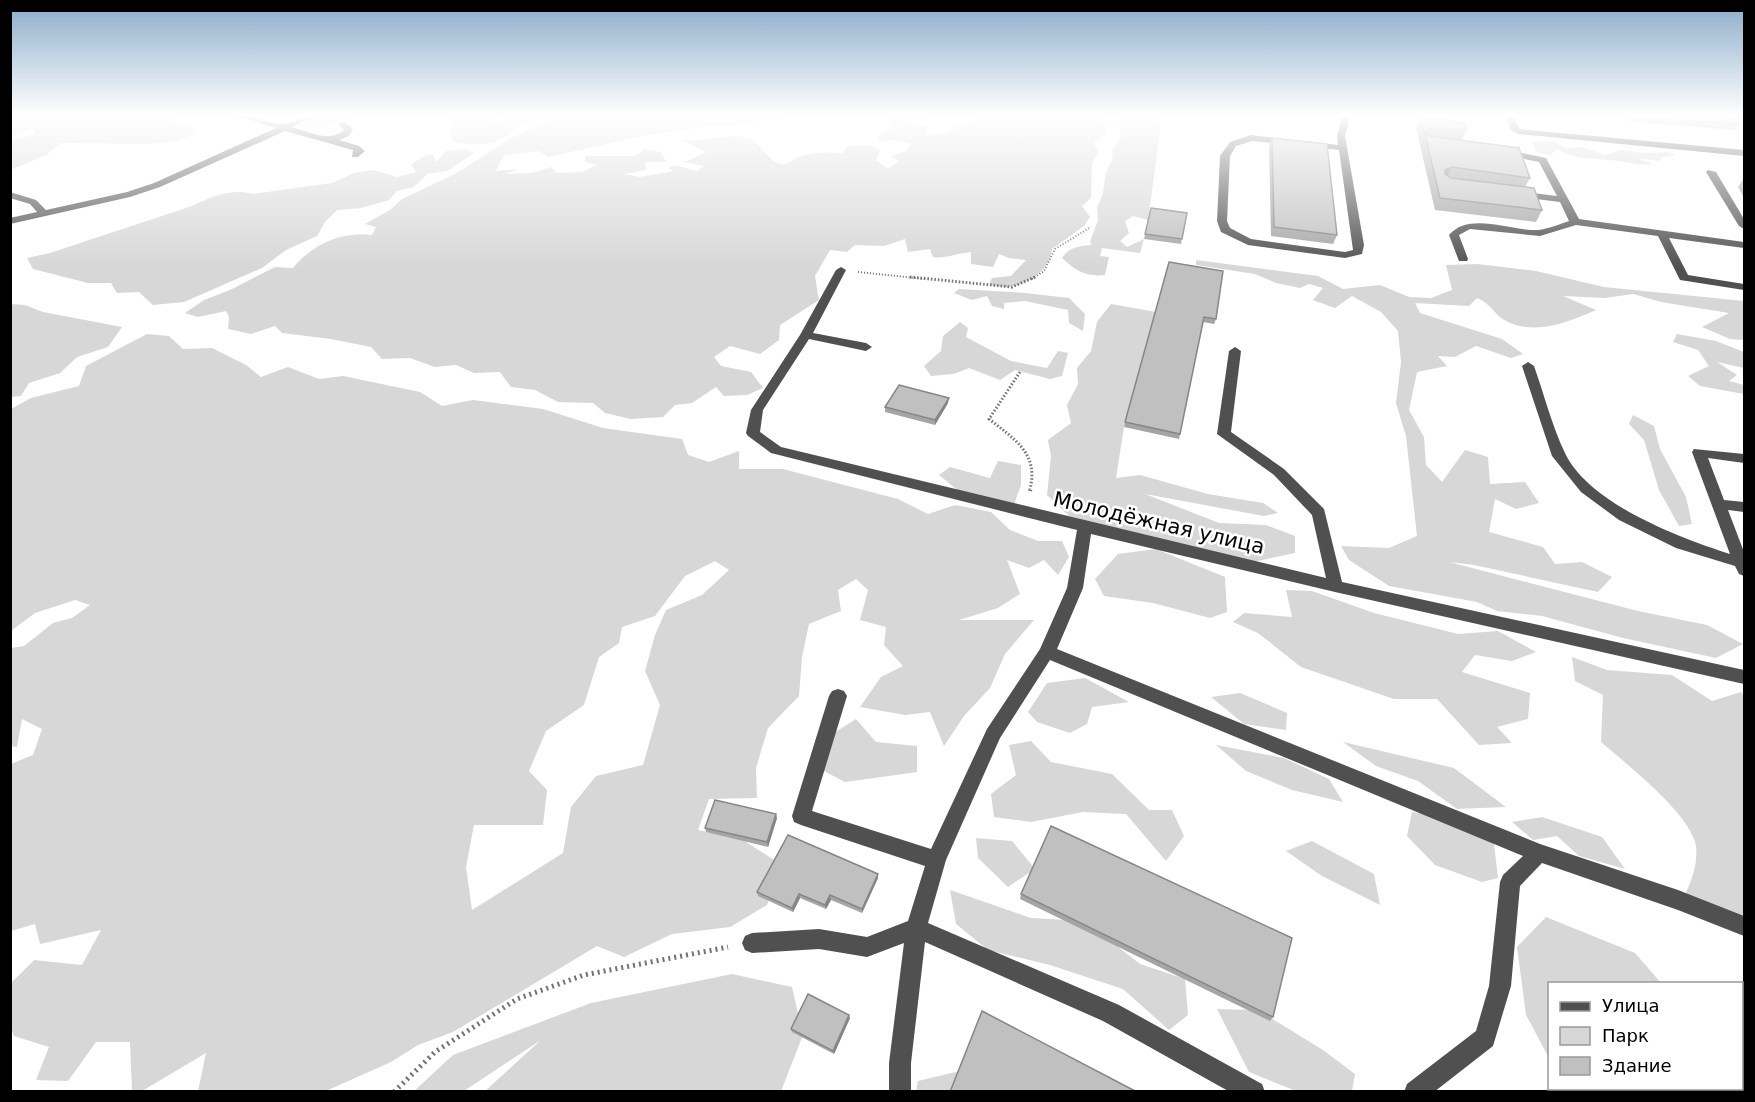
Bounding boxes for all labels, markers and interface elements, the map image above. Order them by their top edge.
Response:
street label: Молодёжная улица [1051,487,1267,559]
legend [1548,982,1743,1090]
text: Улица [1602,995,1659,1016]
text: Парк [1602,1025,1649,1046]
text: Здание [1602,1055,1672,1076]

